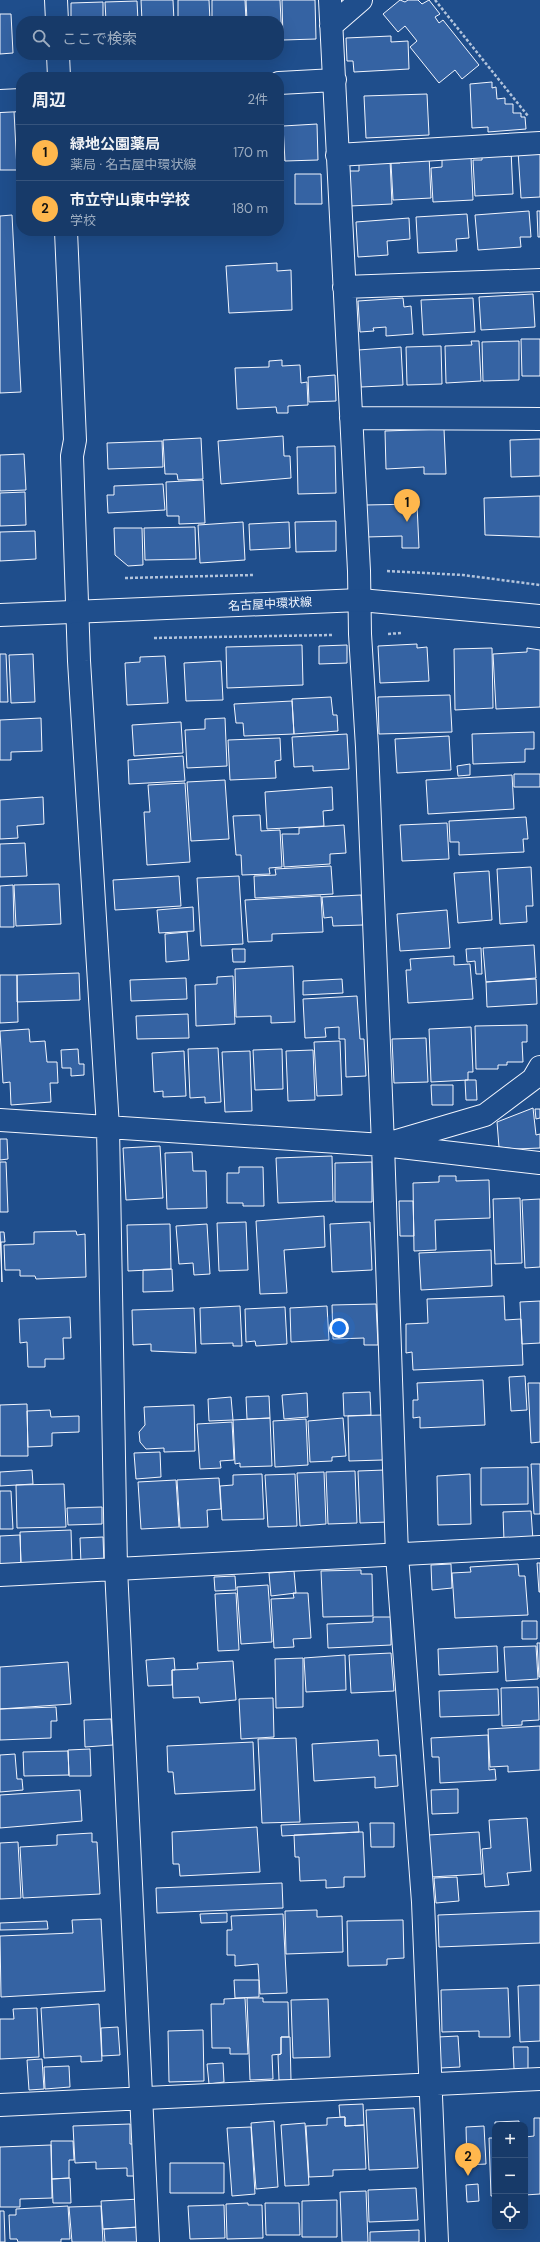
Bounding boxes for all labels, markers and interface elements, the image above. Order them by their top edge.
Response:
search box [16,16,284,60]
icon: search [30,27,52,49]
text: ここで検索 [62,29,137,49]
text: 周辺 [32,89,66,111]
text: 2件 [248,91,268,108]
text: 緑地公園薬局 [70,134,160,154]
text: 1 [43,144,47,161]
text: 170 m [233,144,268,161]
text: 薬局 · 名古屋中環状線 [70,156,197,173]
text: 市立守山東中学校 [70,190,190,210]
text: 2 [41,200,49,217]
text: 180 m [232,200,268,217]
text: 学校 [70,212,96,229]
pin: 1 [394,489,420,522]
street label: 名古屋中環状線 [228,594,312,614]
your location [329,1318,349,1338]
map controls [492,2122,528,2230]
button: + [492,2122,528,2158]
pin: 2 [455,2143,481,2176]
button: − [492,2158,528,2194]
button: locate [492,2194,528,2230]

